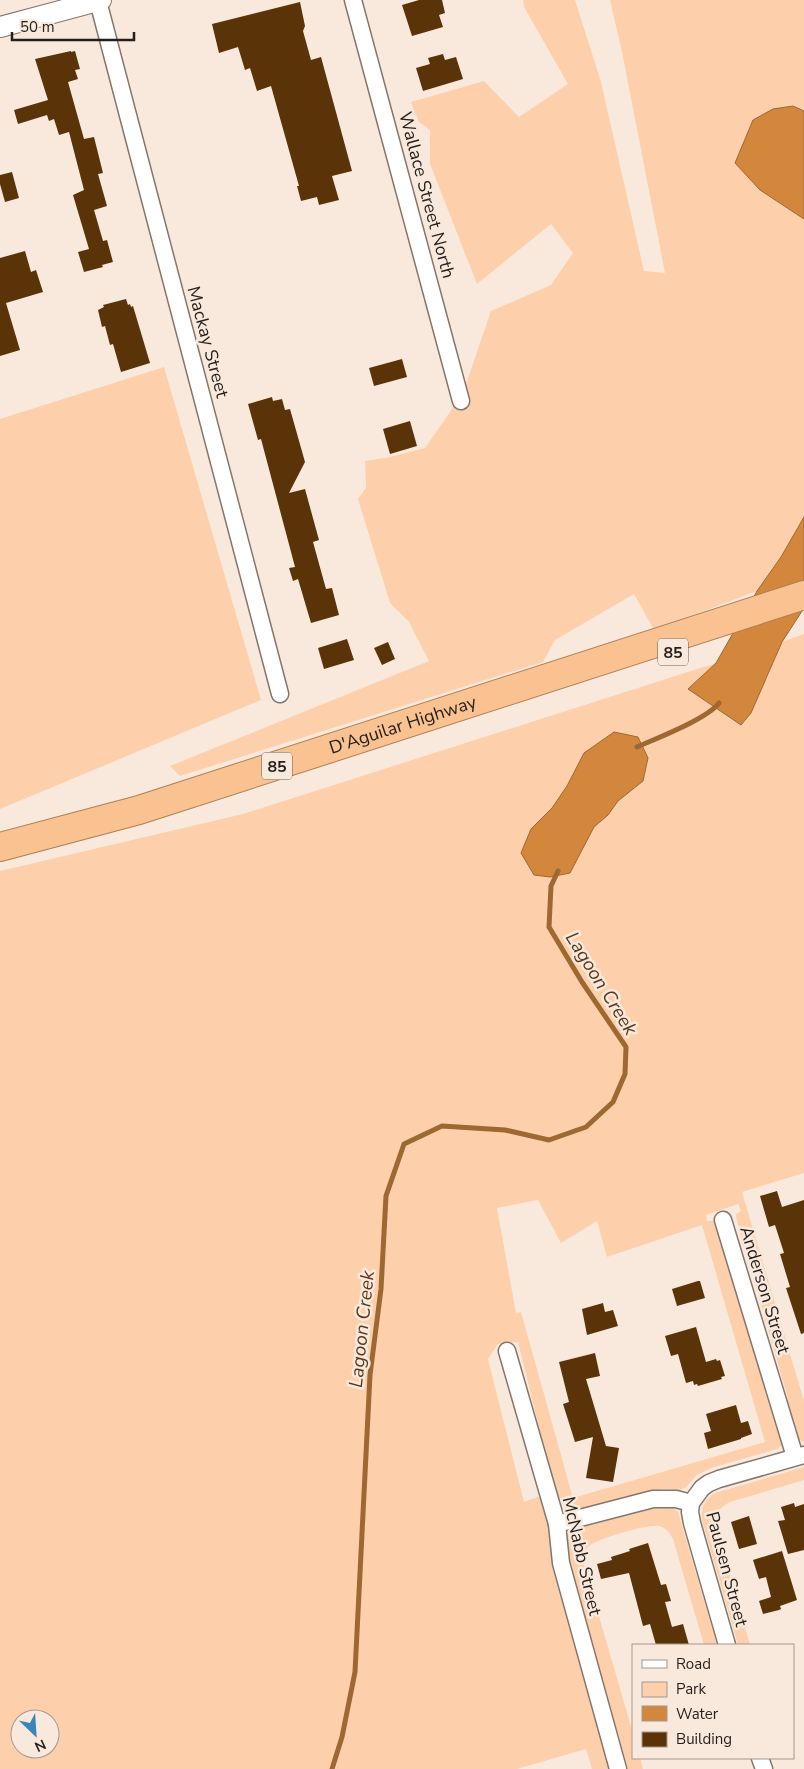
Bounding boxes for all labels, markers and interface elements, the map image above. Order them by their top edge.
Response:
scale bar [12,10,135,42]
text: 50 m [20,17,55,37]
street label: Wallace Street North [393,109,461,281]
street label: Mackay Street [182,284,235,401]
road number: 85 [658,638,688,666]
street label: D'Aguilar Highway [326,689,480,760]
road number: 85 [262,752,292,779]
water label: Lagoon Creek [559,927,644,1041]
street label: Anderson Street [734,1223,796,1357]
water label: Lagoon Creek [343,1269,381,1389]
street label: McNabb Street [557,1494,607,1618]
street label: Paulsen Street [700,1509,754,1630]
legend [632,1644,794,1759]
text: Road [676,1654,711,1674]
text: Park [676,1679,706,1699]
text: Water [676,1704,719,1724]
north arrow [10,1709,60,1759]
text: Building [676,1729,732,1749]
text: N [32,1735,49,1756]

